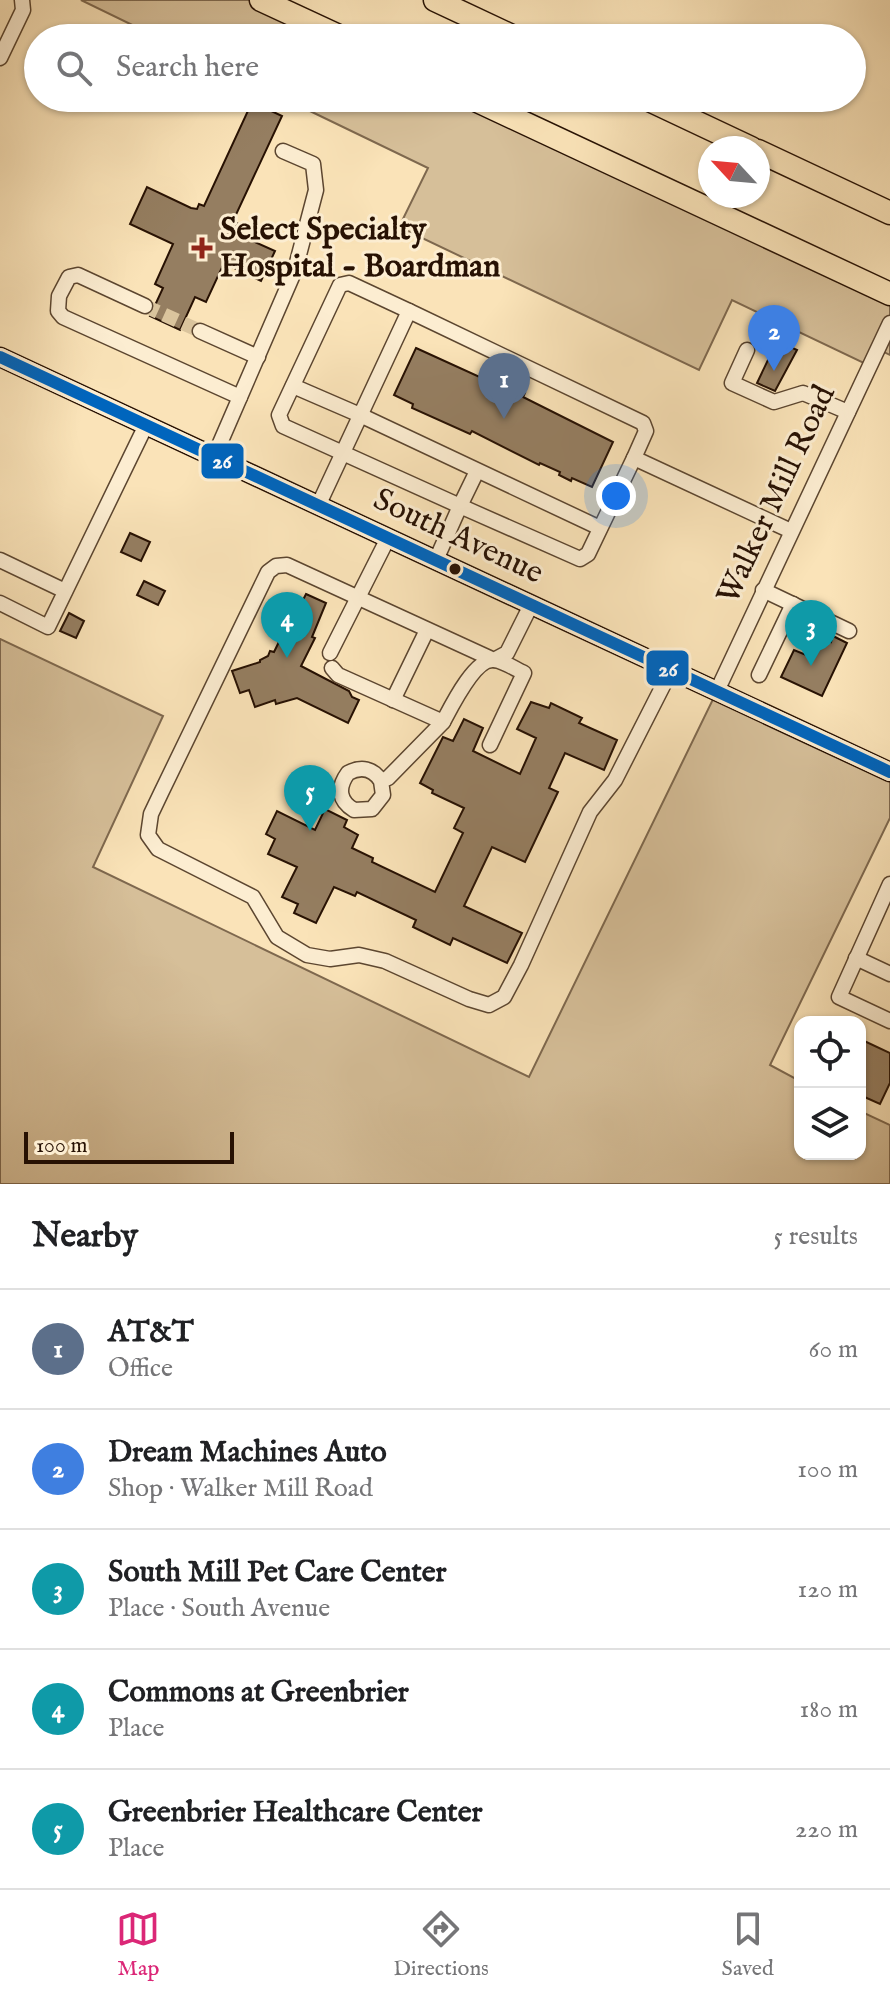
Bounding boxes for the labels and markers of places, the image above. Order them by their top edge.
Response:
place label: Select Specialty Hospital - Boardman [220,210,500,288]
marker: Select Specialty Hospital - Boardman [191,237,213,259]
pin: 2 [748,305,800,371]
pin: 1 [478,353,530,419]
unlabelled marker [447,561,463,577]
pin: 4 [261,592,313,658]
pin: 3 [785,600,837,666]
pin: 5 [284,765,336,831]

